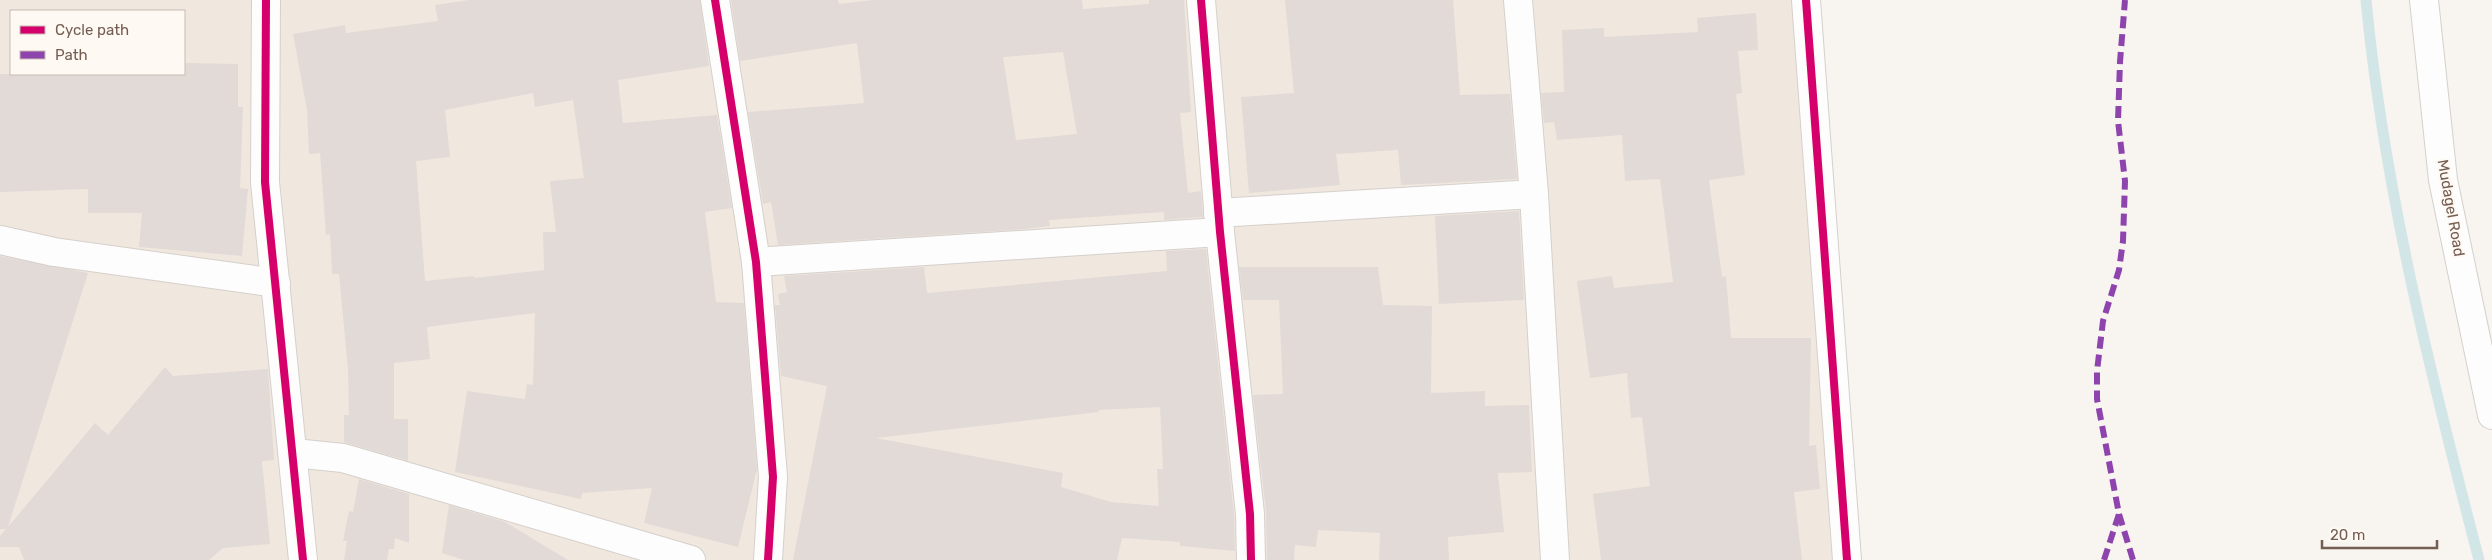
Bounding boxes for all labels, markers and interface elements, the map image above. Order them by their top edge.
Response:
legend [10,10,185,75]
text: Cycle path [55,21,129,39]
text: Path [55,46,88,64]
street label: Mudagel Road [2434,158,2468,258]
scale bar [2322,518,2437,550]
text: 20 m [2330,526,2365,544]

